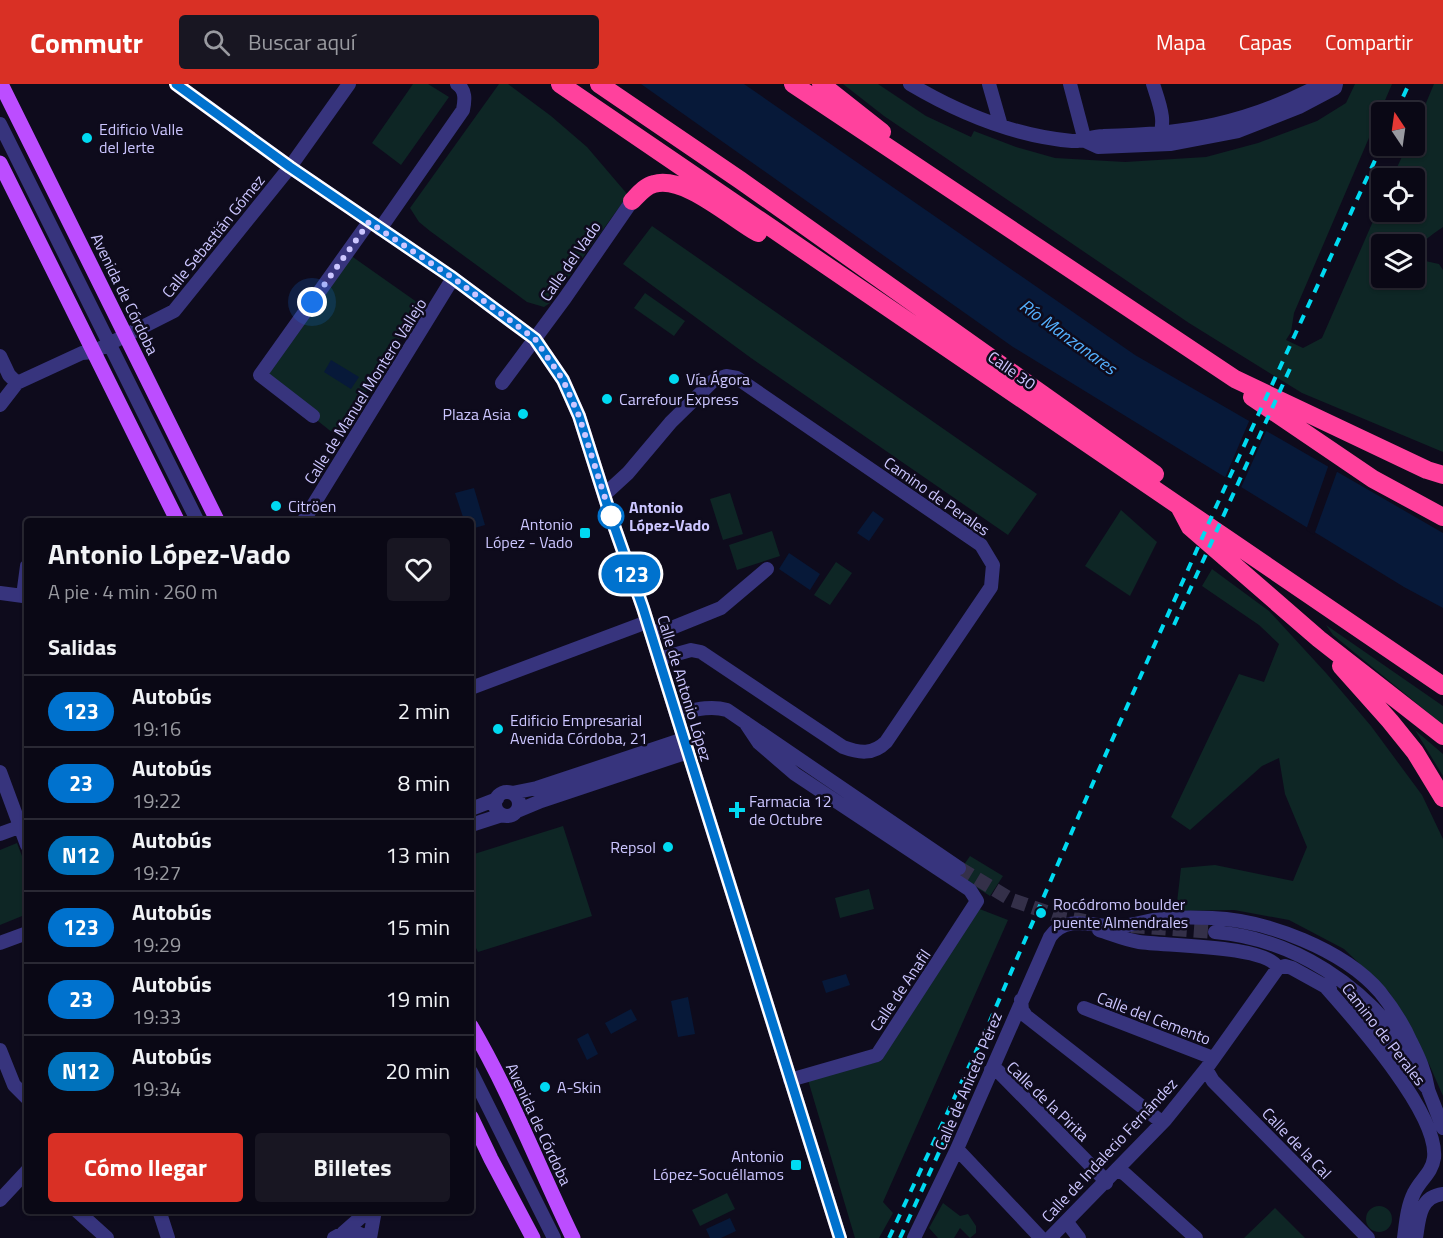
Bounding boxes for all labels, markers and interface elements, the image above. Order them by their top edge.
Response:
search box [179,15,599,69]
text: Commutr [30,21,143,64]
text: Buscar aquí [248,25,356,59]
icon: search [200,26,233,59]
text: Mapa [1156,26,1206,58]
text: Capas [1239,26,1292,58]
text: Compartir [1325,26,1413,58]
north arrow [1371,102,1425,156]
map controls [1371,102,1425,288]
place label: Edificio Valle del Jerte [99,117,183,159]
marker: Edificio Valle del Jerte [80,131,94,145]
button: locate [1371,168,1425,222]
street label: Calle Sebastián Gómez [156,169,270,303]
street label: Calle del Vado [533,216,607,306]
street label: Avenida de Córdoba [85,229,165,359]
button: layers [1371,234,1425,288]
your location [297,287,327,317]
water label: Río Manzanares [1014,292,1124,382]
street label: Calle de Manuel Montero Vallejo [298,293,432,489]
street label: Calle 30 [983,345,1041,395]
place label: Vía Ágora [686,367,750,391]
marker: Vía Ágora [667,372,681,386]
place label: Carrefour Express [619,387,739,411]
marker: Carrefour Express [600,392,614,406]
place label: Plaza Asia [442,402,511,426]
marker: Plaza Asia [516,407,530,421]
street label: Camino de Perales [879,450,995,542]
place label: Citröen [288,494,336,518]
place label: Antonio López-Vado [629,495,710,537]
marker: Citröen [269,499,283,513]
marker: Antonio López-Vado [598,503,624,529]
place label: Antonio López - Vado [485,512,573,554]
marker: Antonio López - Vado [578,526,592,540]
text: Antonio López-Vado [48,532,291,575]
button: heart [387,538,450,601]
line badge: 123 [596,554,666,594]
text: 123 [613,558,649,590]
text: A pie · 4 min · 260 m [48,576,218,607]
street label: Calle de Antonio López [651,612,719,764]
text: Salidas [48,630,117,664]
text: Autobús [132,679,212,713]
text: 2 min [398,694,450,728]
text: 123 [63,695,99,727]
place label: Edificio Empresarial Avenida Córdoba, 21 [510,708,648,750]
text: 19:16 [132,713,181,744]
marker: Edificio Empresarial Avenida Córdoba, 21 [491,722,505,736]
text: Autobús [132,751,212,785]
text: 8 min [398,766,450,800]
text: 23 [69,767,93,799]
text: 19:22 [132,785,181,816]
place label: Farmacia 12 de Octubre [749,789,832,831]
marker: Farmacia 12 de Octubre [730,803,744,817]
text: Autobús [132,823,212,857]
place label: Repsol [610,835,656,859]
text: 13 min [385,838,450,872]
text: N12 [62,839,100,871]
marker: Repsol [661,840,675,854]
text: 19:27 [132,857,181,888]
place label: Rocódromo boulder puente Almendrales [1053,892,1188,934]
text: Autobús [132,895,212,929]
marker: Rocódromo boulder puente Almendrales [1034,906,1048,920]
text: 15 min [385,910,450,944]
text: 123 [63,911,99,943]
text: 19:29 [132,929,181,960]
street label: Calle de Anafil [864,944,936,1036]
text: Autobús [132,967,212,1001]
street label: Camino de Perales [1336,978,1432,1090]
text: 19 min [385,982,450,1016]
text: 23 [69,983,93,1015]
street label: Calle del Cemento [1094,985,1214,1051]
text: 19:33 [132,1001,181,1032]
street label: Calle de Aniceto Pérez [928,1008,1008,1154]
text: Autobús [132,1039,212,1073]
text: 20 min [385,1054,450,1088]
text: N12 [62,1055,100,1087]
street label: Calle de la Pirita [1001,1055,1095,1147]
street label: Avenida de Córdoba [500,1059,578,1189]
street label: Calle de Indalecio Fernández [1036,1072,1182,1228]
text: 19:34 [132,1073,181,1104]
place label: A-Skin [557,1075,601,1099]
marker: A-Skin [538,1080,552,1094]
street label: Calle de la Cal [1257,1102,1337,1184]
button: Cómo llegar [48,1133,243,1202]
button: Billetes [255,1133,450,1202]
place label: Antonio López-Socuéllamos [653,1144,784,1186]
marker: Antonio López-Socuéllamos [789,1158,803,1172]

